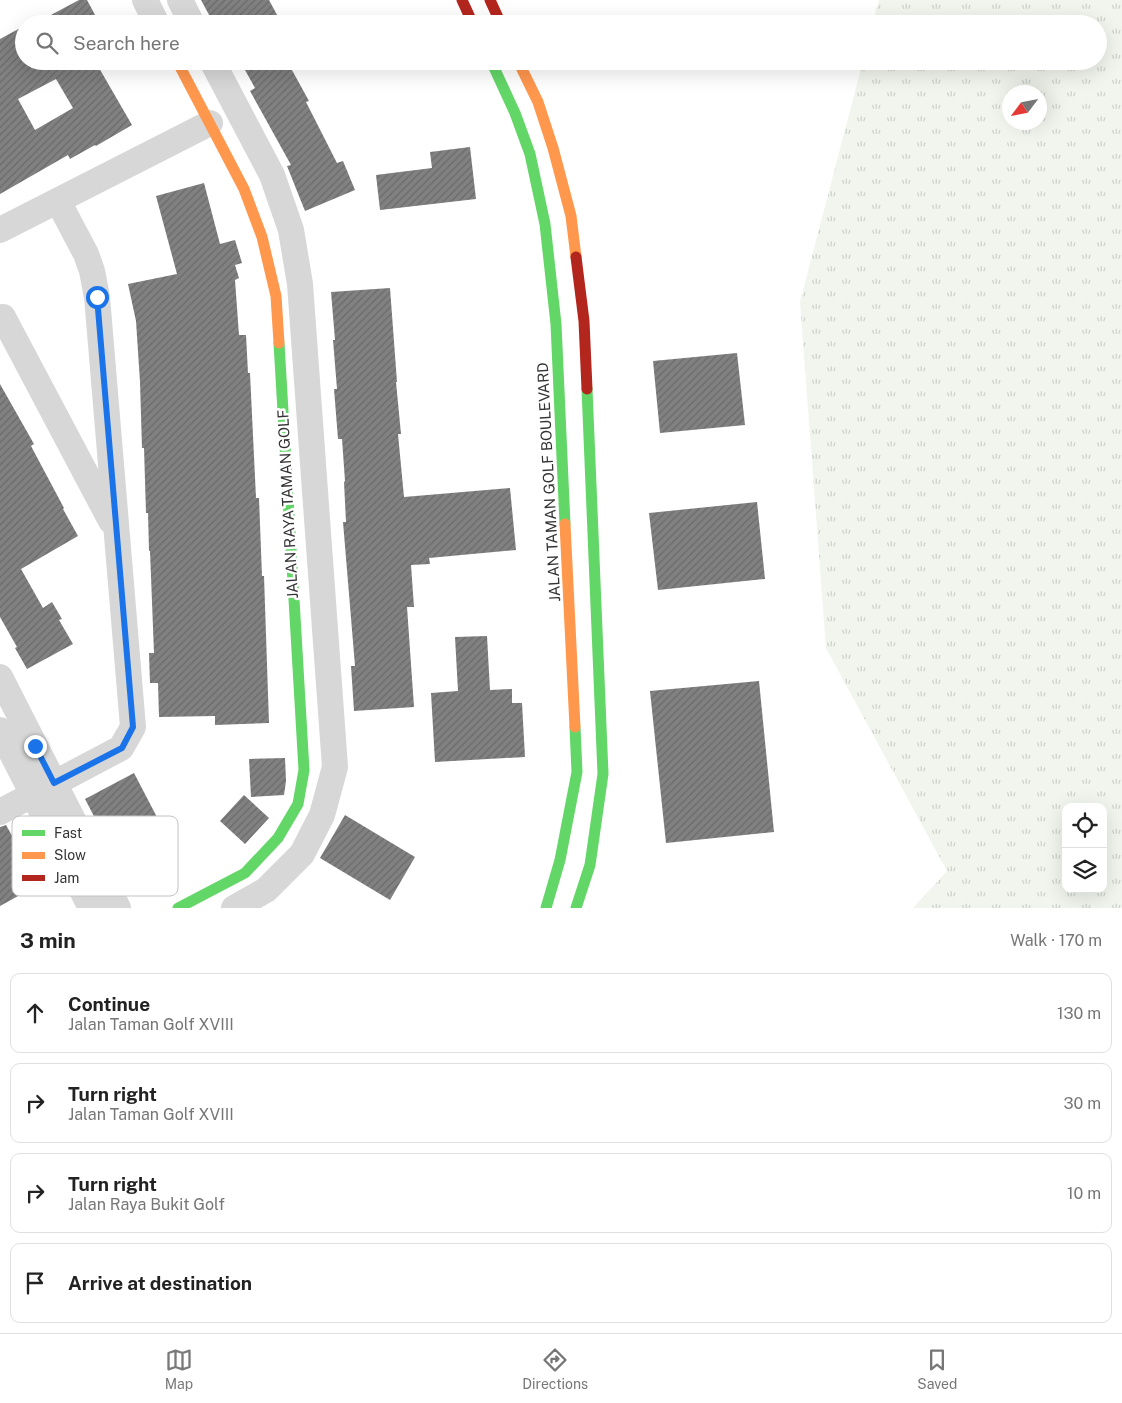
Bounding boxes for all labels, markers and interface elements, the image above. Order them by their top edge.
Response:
search box [15,15,1107,70]
icon: search [33,29,61,57]
text: Search here [73,32,180,54]
north arrow [1002,85,1047,130]
route start [86,286,109,309]
street label: JALAN TAMAN GOLF BOULEVARD [534,362,563,602]
street label: JALAN RAYA TAMAN GOLF [274,409,301,599]
route end [24,735,47,758]
map controls [1062,803,1107,893]
button: locate [1062,803,1107,848]
legend [12,816,178,896]
text: Fast [54,825,82,841]
text: Slow [54,847,86,863]
button: layers [1062,848,1107,893]
text: Jam [54,870,79,886]
text: 3 min [20,928,76,953]
text: Walk · 170 m [1010,931,1102,950]
text: Continue [68,993,150,1015]
icon: ahead [21,999,49,1027]
text: 130 m [1057,1004,1101,1023]
text: Jalan Taman Golf XVIII [68,1015,234,1034]
text: Turn right [68,1083,157,1105]
icon: right [21,1089,49,1117]
text: 30 m [1064,1094,1101,1113]
text: Jalan Taman Golf XVIII [68,1105,234,1124]
text: Turn right [68,1173,157,1195]
icon: right [21,1179,49,1207]
text: 10 m [1067,1184,1101,1203]
text: Jalan Raya Bukit Golf [68,1195,225,1214]
icon: arrive [21,1269,49,1297]
text: Arrive at destination [68,1272,252,1294]
tab: Map [165,1346,193,1392]
tab: Directions [522,1346,588,1392]
tab: Saved [917,1346,957,1392]

